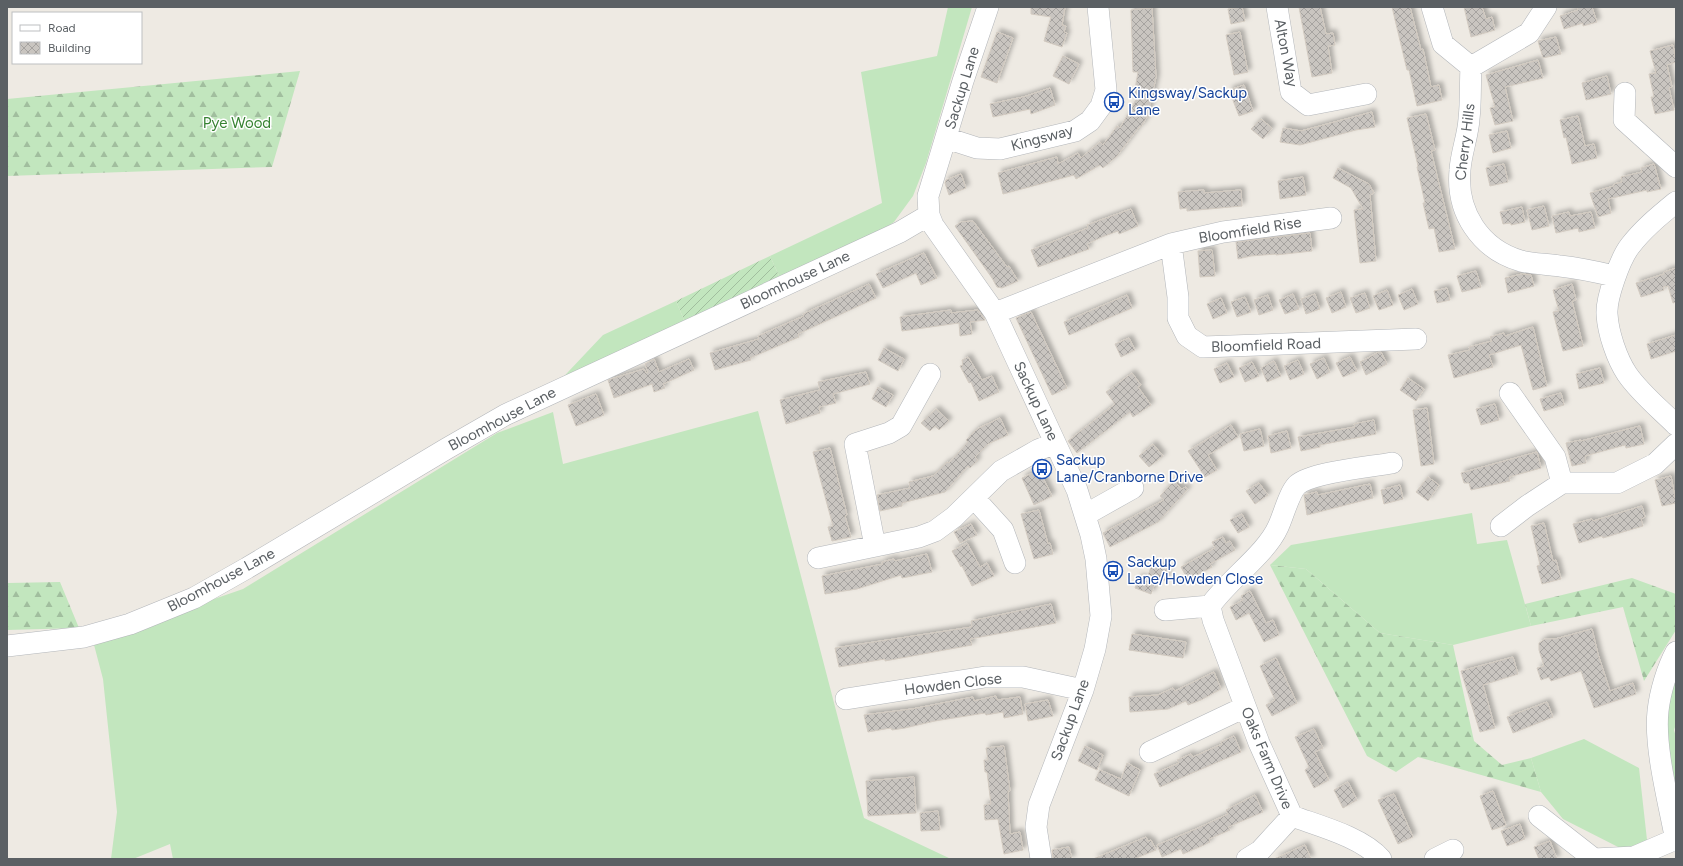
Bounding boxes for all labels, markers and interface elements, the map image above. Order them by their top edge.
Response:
legend [12,12,142,64]
street label: Alton Way [1271,17,1301,89]
text: Road [48,21,76,35]
text: Building [48,41,91,55]
street label: Sackup Lane [941,45,983,131]
place label: Kingsway/Sackup Lane [1128,84,1247,119]
bus stop icon: Kingsway/Sackup Lane [1103,91,1125,113]
street label: Cherry Hills [1451,102,1479,182]
park label: Pye Wood [203,114,271,132]
street label: Kingsway [1009,121,1075,155]
street label: Bloomfield Rise [1197,213,1303,247]
street label: Bloomhouse Lane [737,247,853,313]
street label: Bloomfield Road [1211,334,1321,356]
street label: Sackup Lane [1010,359,1062,443]
street label: Bloomhouse Lane [445,383,559,455]
place label: Sackup Lane/Cranborne Drive [1056,451,1203,486]
bus stop icon: Sackup Lane/Cranborne Drive [1031,458,1053,480]
street label: Bloomhouse Lane [164,544,278,616]
place label: Sackup Lane/Howden Close [1127,553,1263,588]
bus stop icon: Sackup Lane/Howden Close [1102,560,1124,582]
street label: Howden Close [903,669,1003,699]
street label: Sackup Lane [1047,677,1093,763]
street label: Oaks Farm Drive [1237,704,1297,812]

